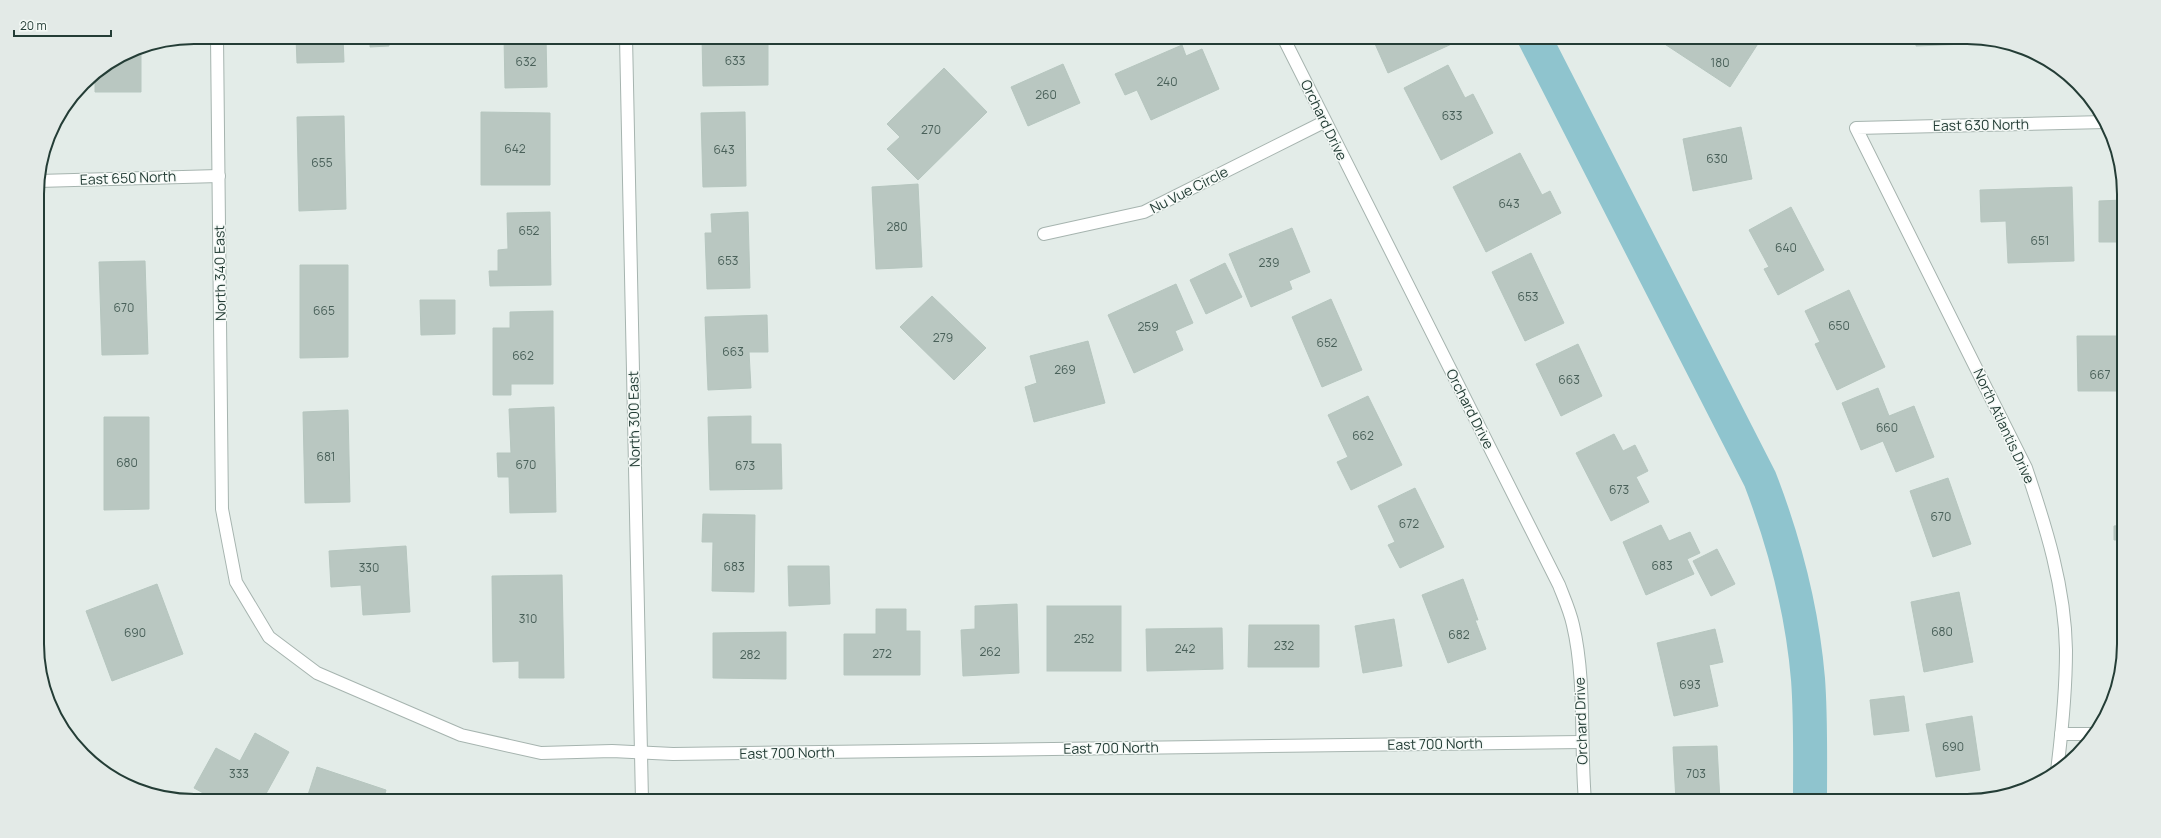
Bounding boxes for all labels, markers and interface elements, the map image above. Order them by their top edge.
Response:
scale bar [14,12,111,38]
text: 20 m [20,17,47,34]
house number: 633 [725,52,745,69]
house number: 632 [516,53,537,70]
house number: 180 [1711,54,1729,71]
house number: 240 [1157,73,1178,90]
street label: Orchard Drive [1297,76,1352,163]
house number: 260 [1035,86,1057,103]
house number: 633 [1442,107,1462,124]
street label: East 630 North [1933,114,2029,135]
house number: 270 [921,121,941,138]
house number: 642 [504,140,526,157]
house number: 643 [713,141,735,158]
house number: 630 [1706,150,1728,167]
house number: 655 [311,154,333,171]
street label: Nu Vue Circle [1146,162,1231,217]
street label: East 650 North [79,166,177,189]
house number: 643 [1498,195,1520,212]
house number: 280 [886,218,908,235]
house number: 652 [519,222,540,239]
street label: North 340 East [209,225,230,321]
house number: 651 [2030,232,2050,249]
house number: 640 [1775,239,1797,256]
house number: 653 [717,252,739,269]
house number: 239 [1259,254,1279,271]
house number: 653 [1517,288,1539,305]
house number: 670 [114,299,134,316]
house number: 665 [313,302,335,319]
house number: 650 [1828,317,1850,334]
house number: 259 [1137,318,1159,335]
house number: 279 [933,329,953,346]
house number: 652 [1317,334,1338,351]
house number: 663 [722,343,744,360]
house number: 662 [512,347,534,364]
house number: 269 [1054,361,1076,378]
street label: Orchard Drive [1442,365,1499,452]
street label: North Atlantis Drive [1969,365,2039,486]
house number: 667 [2090,366,2110,383]
street label: North 300 East [623,370,644,467]
house number: 663 [1558,371,1580,388]
house number: 660 [1876,419,1898,436]
house number: 662 [1352,427,1374,444]
house number: 681 [316,448,336,465]
house number: 680 [116,454,138,471]
house number: 670 [516,456,536,473]
house number: 673 [735,457,755,474]
house number: 673 [1609,481,1629,498]
house number: 670 [1931,508,1951,525]
house number: 672 [1399,515,1419,532]
house number: 683 [1651,557,1673,574]
house number: 683 [723,558,745,575]
house number: 330 [359,559,379,576]
house number: 310 [519,610,537,627]
house number: 680 [1931,623,1953,640]
house number: 690 [124,624,146,641]
house number: 682 [1448,626,1470,643]
house number: 252 [1074,630,1094,647]
house number: 232 [1274,637,1294,654]
house number: 242 [1175,640,1195,657]
house number: 262 [979,643,1001,660]
house number: 272 [872,645,892,662]
house number: 282 [740,646,760,663]
house number: 693 [1679,676,1701,693]
street label: Orchard Drive [1569,677,1592,765]
street label: East 700 North [1387,733,1483,754]
street label: East 700 North [1063,737,1159,758]
house number: 690 [1942,738,1964,755]
street label: East 700 North [739,742,835,763]
house number: 333 [229,765,249,782]
house number: 703 [1686,765,1706,782]

